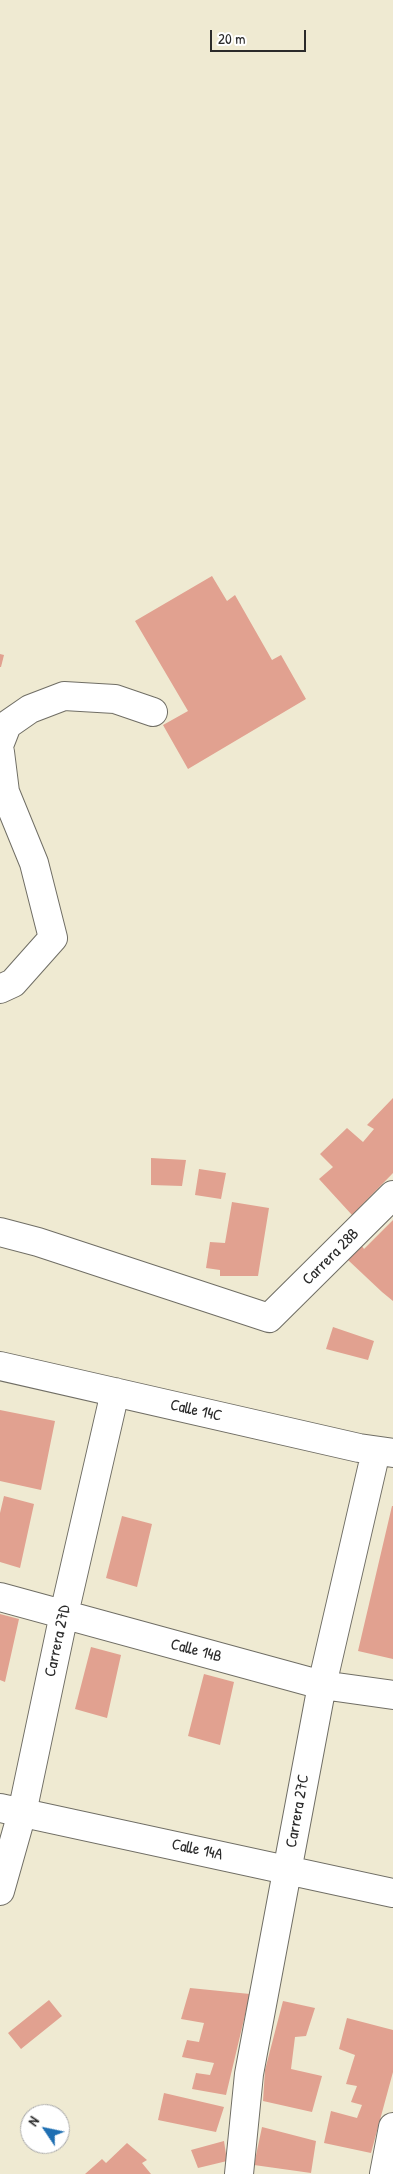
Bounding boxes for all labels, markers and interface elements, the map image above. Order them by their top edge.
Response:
scale bar [213,20,309,52]
text: 20 m [218,28,245,49]
street label: Carrera 28B [299,1225,363,1289]
street label: Calle 14C [168,1396,224,1426]
street label: Carrera 27D [41,1603,75,1679]
street label: Calle 14B [168,1635,224,1667]
street label: Carrera 27C [282,1773,314,1849]
street label: Calle 14A [170,1835,224,1865]
north arrow [20,2104,70,2154]
text: N [23,2112,43,2129]

